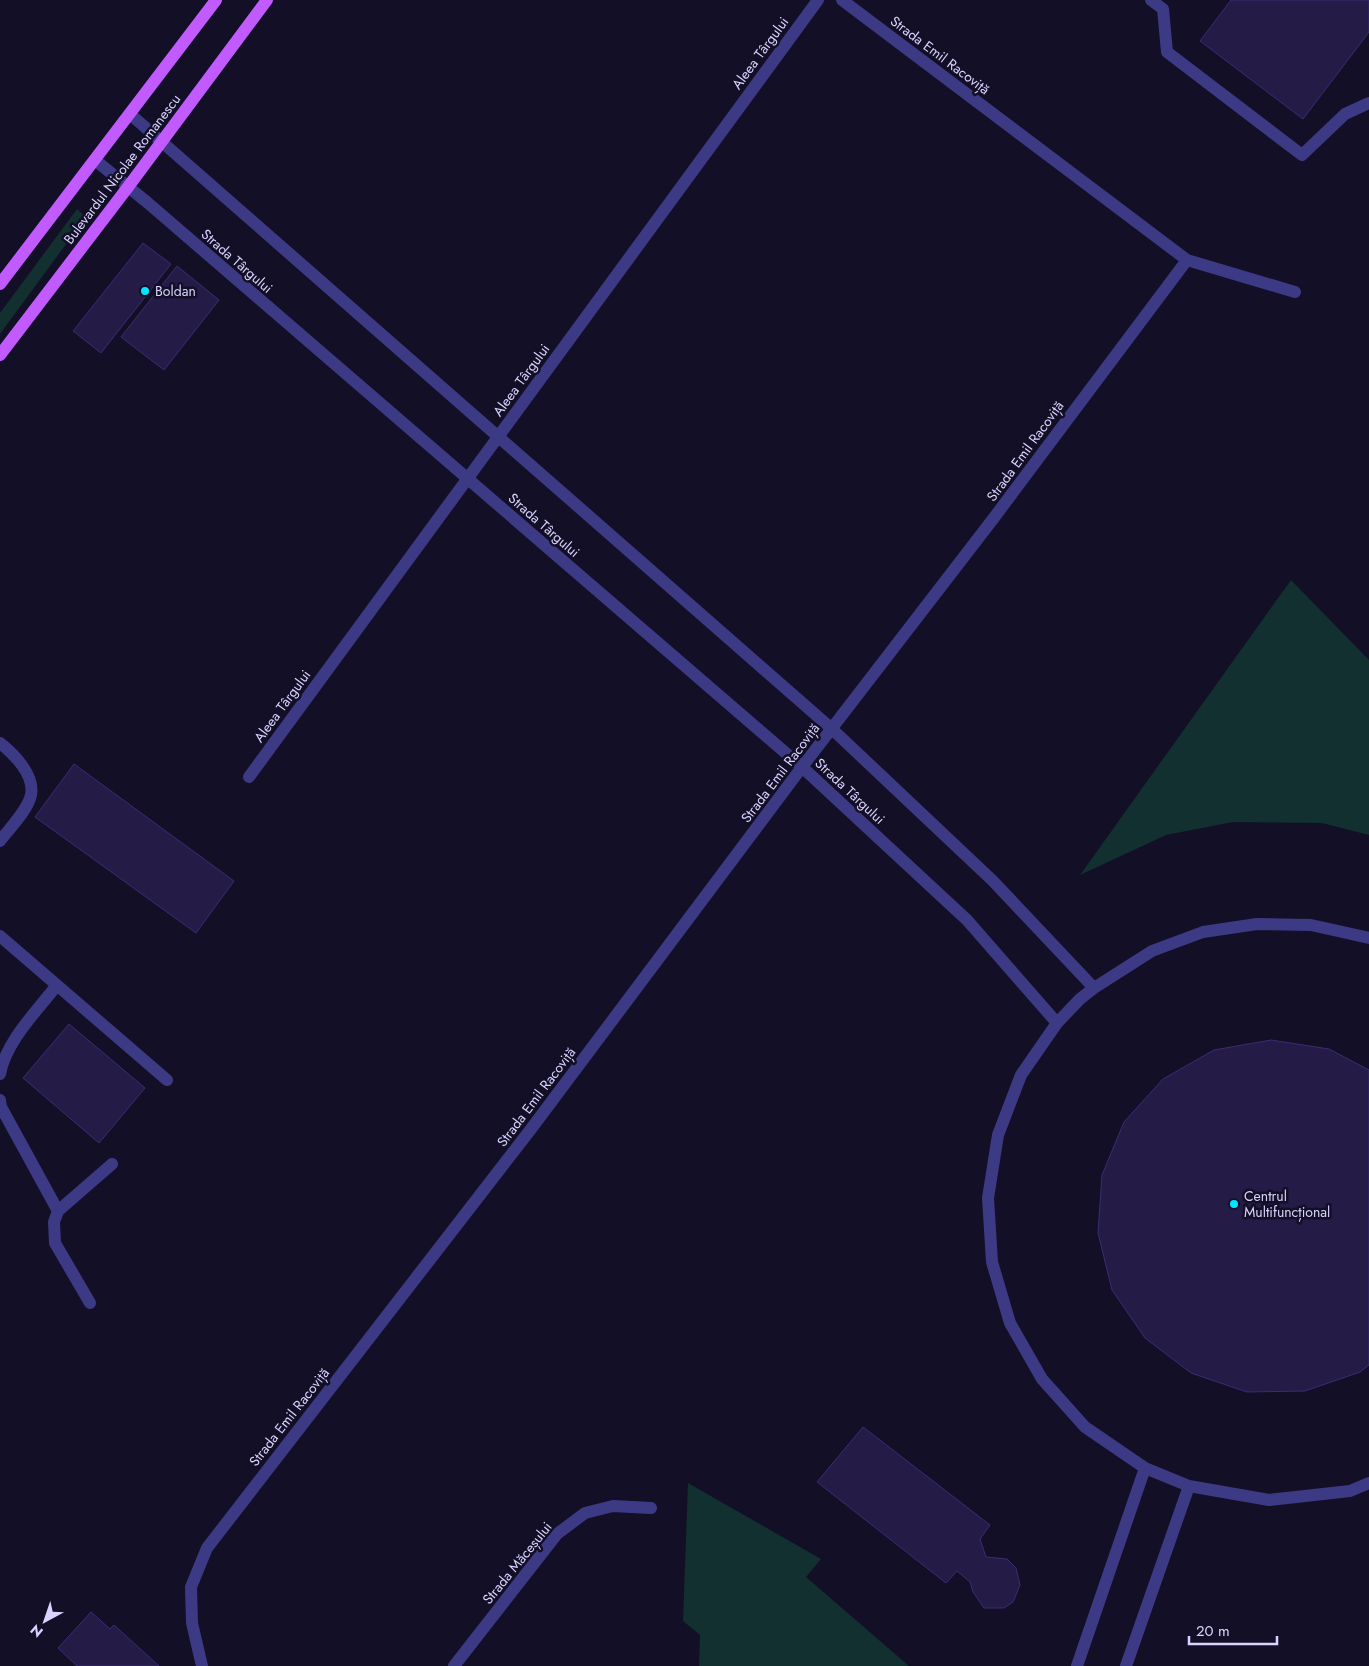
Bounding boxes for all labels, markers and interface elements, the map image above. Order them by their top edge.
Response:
street label: Strada Emil Racoviță [886,11,994,100]
street label: Aleea Târgului [727,13,793,93]
street label: Bulevardul Nicolae Romanescu [59,90,185,248]
street label: Strada Târgului [197,224,277,298]
place label: Boldan [155,281,196,301]
marker: Boldan [139,285,151,297]
street label: Aleea Târgului [488,340,554,420]
street label: Strada Emil Racoviță [982,397,1069,506]
street label: Strada Târgului [504,488,584,562]
street label: Aleea Târgului [249,666,315,746]
street label: Strada Emil Racoviță [736,719,825,827]
street label: Strada Târgului [811,753,889,829]
street label: Strada Emil Racoviță [492,1043,581,1151]
place label: Centrul Multifuncțional [1244,1186,1330,1223]
marker: Centrul Multifuncțional [1228,1198,1240,1210]
street label: Strada Emil Racoviță [244,1364,335,1471]
street label: Strada Măceșului [478,1518,557,1609]
north arrow [20,1596,70,1646]
scale bar [1189,1614,1276,1646]
text: N [26,1620,47,1642]
text: 20 m [1196,1620,1230,1642]

